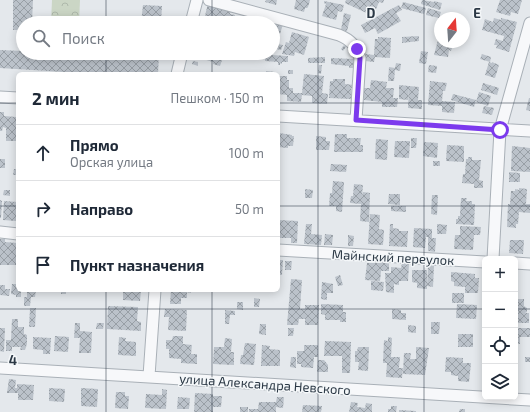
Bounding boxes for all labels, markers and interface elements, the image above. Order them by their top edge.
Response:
text: D [367,5,376,21]
text: E [473,5,481,21]
north arrow [434,12,470,48]
search box [16,16,280,60]
icon: search [30,27,52,49]
text: Поиск [62,29,105,47]
route end [348,40,366,58]
text: 2 мин [32,88,80,108]
text: Пешком · 150 m [171,90,264,106]
route start [491,121,509,139]
text: Прямо [70,136,119,154]
icon: ahead [32,142,54,164]
text: 100 m [229,145,264,161]
text: Орская улица [70,154,153,170]
icon: right [32,198,54,220]
text: Направо [70,200,133,218]
text: 50 m [235,201,264,217]
street label: Майнский переулок [331,246,455,268]
icon: arrive [32,254,54,276]
text: Пункт назначения [70,256,204,274]
map controls [482,256,518,400]
button: + [482,256,518,292]
button: − [482,292,518,328]
button: locate [482,328,518,364]
text: 4 [9,352,17,368]
button: layers [482,364,518,400]
street label: улица Александра Невского [179,370,351,398]

